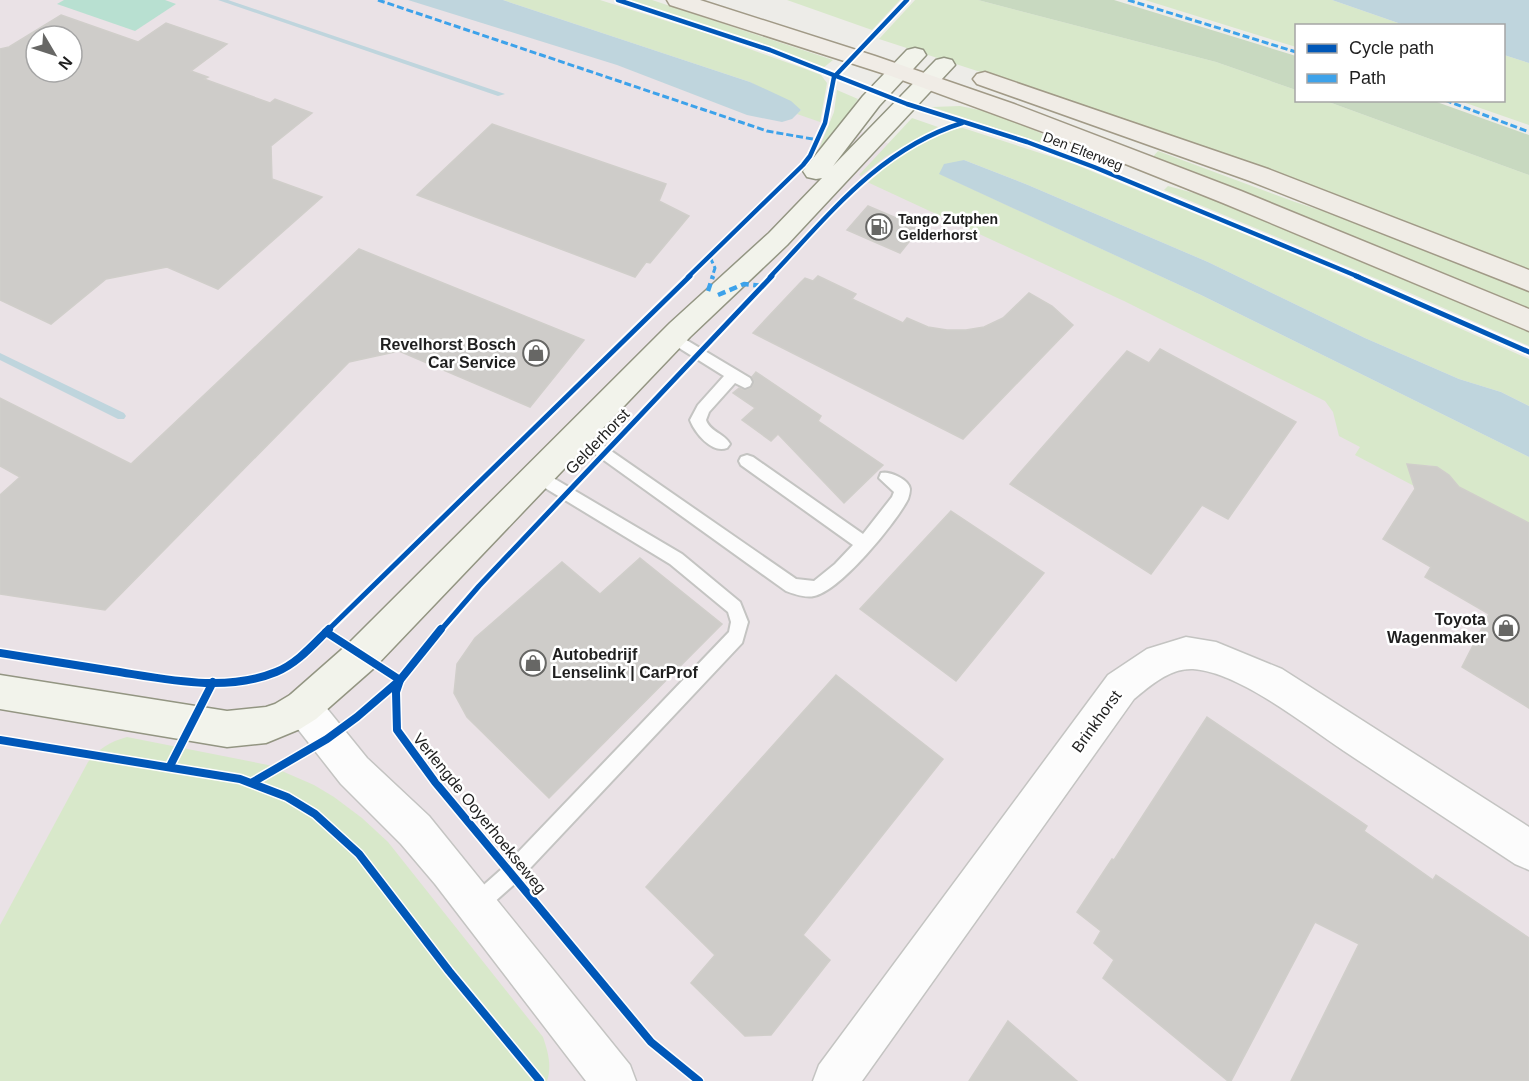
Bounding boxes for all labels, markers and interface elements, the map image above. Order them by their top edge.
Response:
north arrow [24,24,84,84]
legend [1295,24,1505,102]
text: Cycle path [1349,38,1434,58]
text: N [55,53,76,73]
text: Path [1349,68,1386,88]
street label: Den Elterweg [1041,128,1125,174]
place label: Tango Zutphen Gelderhorst [898,211,998,243]
fuel station icon: Tango Zutphen Gelderhorst [864,212,894,242]
place label: Revelhorst Bosch Car Service [380,336,516,371]
shop icon: Revelhorst Bosch Car Service [521,338,551,368]
street label: Gelderhorst [562,405,633,477]
place label: Toyota Wagenmaker [1387,611,1486,646]
shop icon: Toyota Wagenmaker [1491,613,1521,643]
place label: Autobedrijf Lenselink | CarProf [552,646,699,681]
shop icon: Autobedrijf Lenselink | CarProf [518,648,548,678]
street label: Brinkhorst [1068,687,1125,755]
street label: Verlengde Ooyerhoekseweg [410,730,549,897]

